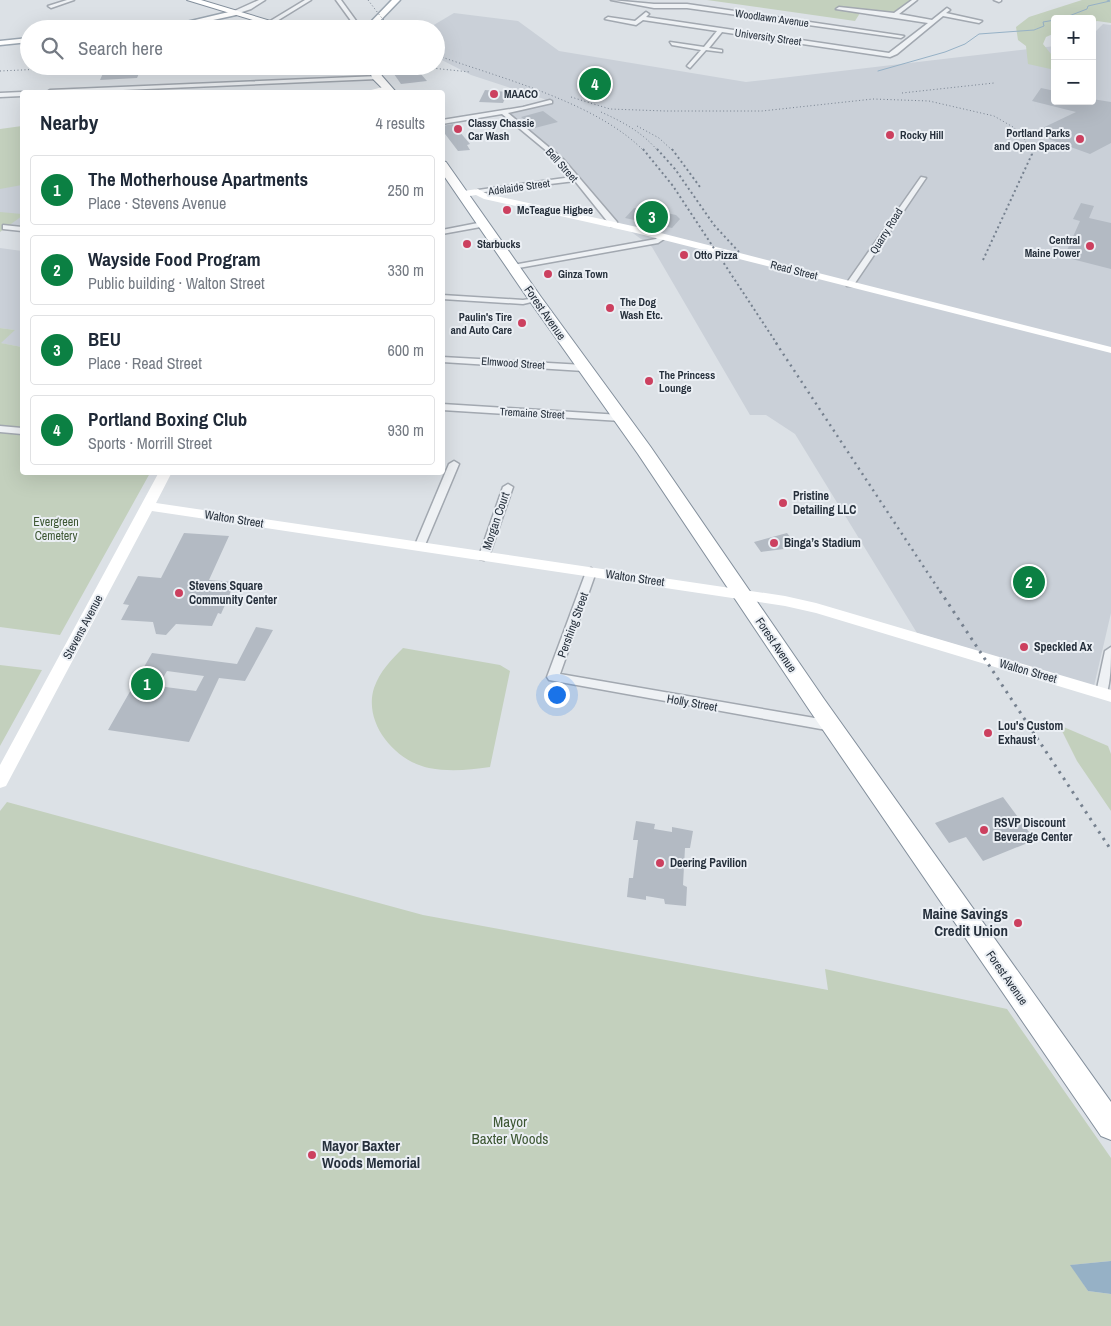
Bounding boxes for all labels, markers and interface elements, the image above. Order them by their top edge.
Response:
street label: Woodlawn Avenue [734,6,810,30]
map controls [1051,15,1096,105]
button: + [1051,15,1096,60]
search box [20,20,445,75]
street label: University Street [734,25,803,49]
icon: search [38,34,66,62]
text: Search here [78,35,163,61]
button: − [1051,60,1096,105]
pin: 4 [579,65,611,103]
place label: MAACO [504,87,538,101]
marker: MAACO [488,88,500,100]
text: Nearby [40,108,98,137]
text: 4 results [375,112,425,134]
place label: Classy Chassie Car Wash [468,116,534,143]
marker: Classy Chassie Car Wash [452,123,464,135]
place label: Portland Parks and Open Spaces [994,126,1070,153]
place label: Rocky Hill [900,128,944,142]
marker: Rocky Hill [884,129,896,141]
marker: Portland Parks and Open Spaces [1074,133,1086,145]
street label: Bell Street [543,145,581,186]
text: The Motherhouse Apartments [88,166,308,192]
street label: Adelaide Street [486,176,551,198]
text: 1 [53,179,61,201]
text: 250 m [388,179,424,201]
text: Place · Stevens Avenue [88,192,226,214]
pin: 3 [636,198,668,236]
place label: McTeague Higbee [517,203,593,217]
marker: McTeague Higbee [501,204,513,216]
street label: Quarry Road [866,205,906,257]
place label: Central Maine Power [1025,233,1080,260]
place label: Starbucks [477,237,521,251]
marker: Starbucks [461,238,473,250]
marker: Central Maine Power [1084,240,1096,252]
text: Wayside Food Program [88,246,261,272]
place label: Otto Pizza [694,248,738,262]
marker: Otto Pizza [678,249,690,261]
street label: Read Street [769,257,820,283]
text: 2 [53,259,61,281]
text: 330 m [388,259,424,281]
place label: Ginza Town [558,267,608,281]
marker: Ginza Town [542,268,554,280]
text: Public building · Walton Street [88,272,265,294]
street label: Forest Avenue [520,283,570,343]
place label: The Dog Wash Etc. [620,295,663,322]
marker: The Dog Wash Etc. [604,302,616,314]
place label: Paulin's Tire and Auto Care [451,310,512,337]
marker: Paulin's Tire and Auto Care [516,317,528,329]
text: BEU [88,326,121,352]
text: 3 [53,339,61,361]
text: 600 m [388,339,424,361]
text: Place · Read Street [88,352,202,374]
street label: Elmwood Street [481,354,546,372]
place label: The Princess Lounge [659,368,715,395]
marker: The Princess Lounge [643,375,655,387]
street label: Tremaine Street [499,404,565,422]
text: Portland Boxing Club [88,406,247,432]
text: 4 [53,419,61,441]
text: 930 m [388,419,424,441]
text: Sports · Morrill Street [88,432,212,454]
place label: Pristine Detailing LLC [793,488,856,518]
street label: Morgan Court [479,490,513,552]
marker: Pristine Detailing LLC [777,497,789,509]
street label: Walton Street [203,506,265,532]
park label: Evergreen Cemetery [33,514,79,544]
place label: Binga’s Stadium [784,535,861,551]
marker: Binga’s Stadium [768,537,780,549]
pin: 2 [1013,563,1045,601]
street label: Walton Street [605,566,666,590]
place label: Stevens Square Community Center [189,578,277,608]
marker: Stevens Square Community Center [173,587,185,599]
street label: Pershing Street [554,590,592,660]
street label: Stevens Avenue [59,592,107,662]
street label: Forest Avenue [752,614,800,676]
place label: Speckled Ax [1034,639,1093,655]
marker: Speckled Ax [1018,641,1030,653]
street label: Walton Street [997,655,1059,687]
pin: 1 [131,665,163,703]
your location [544,682,570,708]
street label: Holly Street [666,691,719,715]
place label: Lou's Custom Exhaust [998,718,1063,748]
marker: Lou's Custom Exhaust [982,727,994,739]
place label: RSVP Discount Beverage Center [994,815,1072,845]
marker: RSVP Discount Beverage Center [978,824,990,836]
place label: Deering Pavilion [670,855,747,871]
marker: Deering Pavilion [654,857,666,869]
place label: Maine Savings Credit Union [923,903,1008,941]
marker: Maine Savings Credit Union [1012,917,1024,929]
street label: Forest Avenue [982,948,1032,1008]
park label: Mayor Baxter Woods [471,1111,549,1149]
place label: Mayor Baxter Woods Memorial [322,1135,420,1173]
marker: Mayor Baxter Woods Memorial [306,1149,318,1161]

